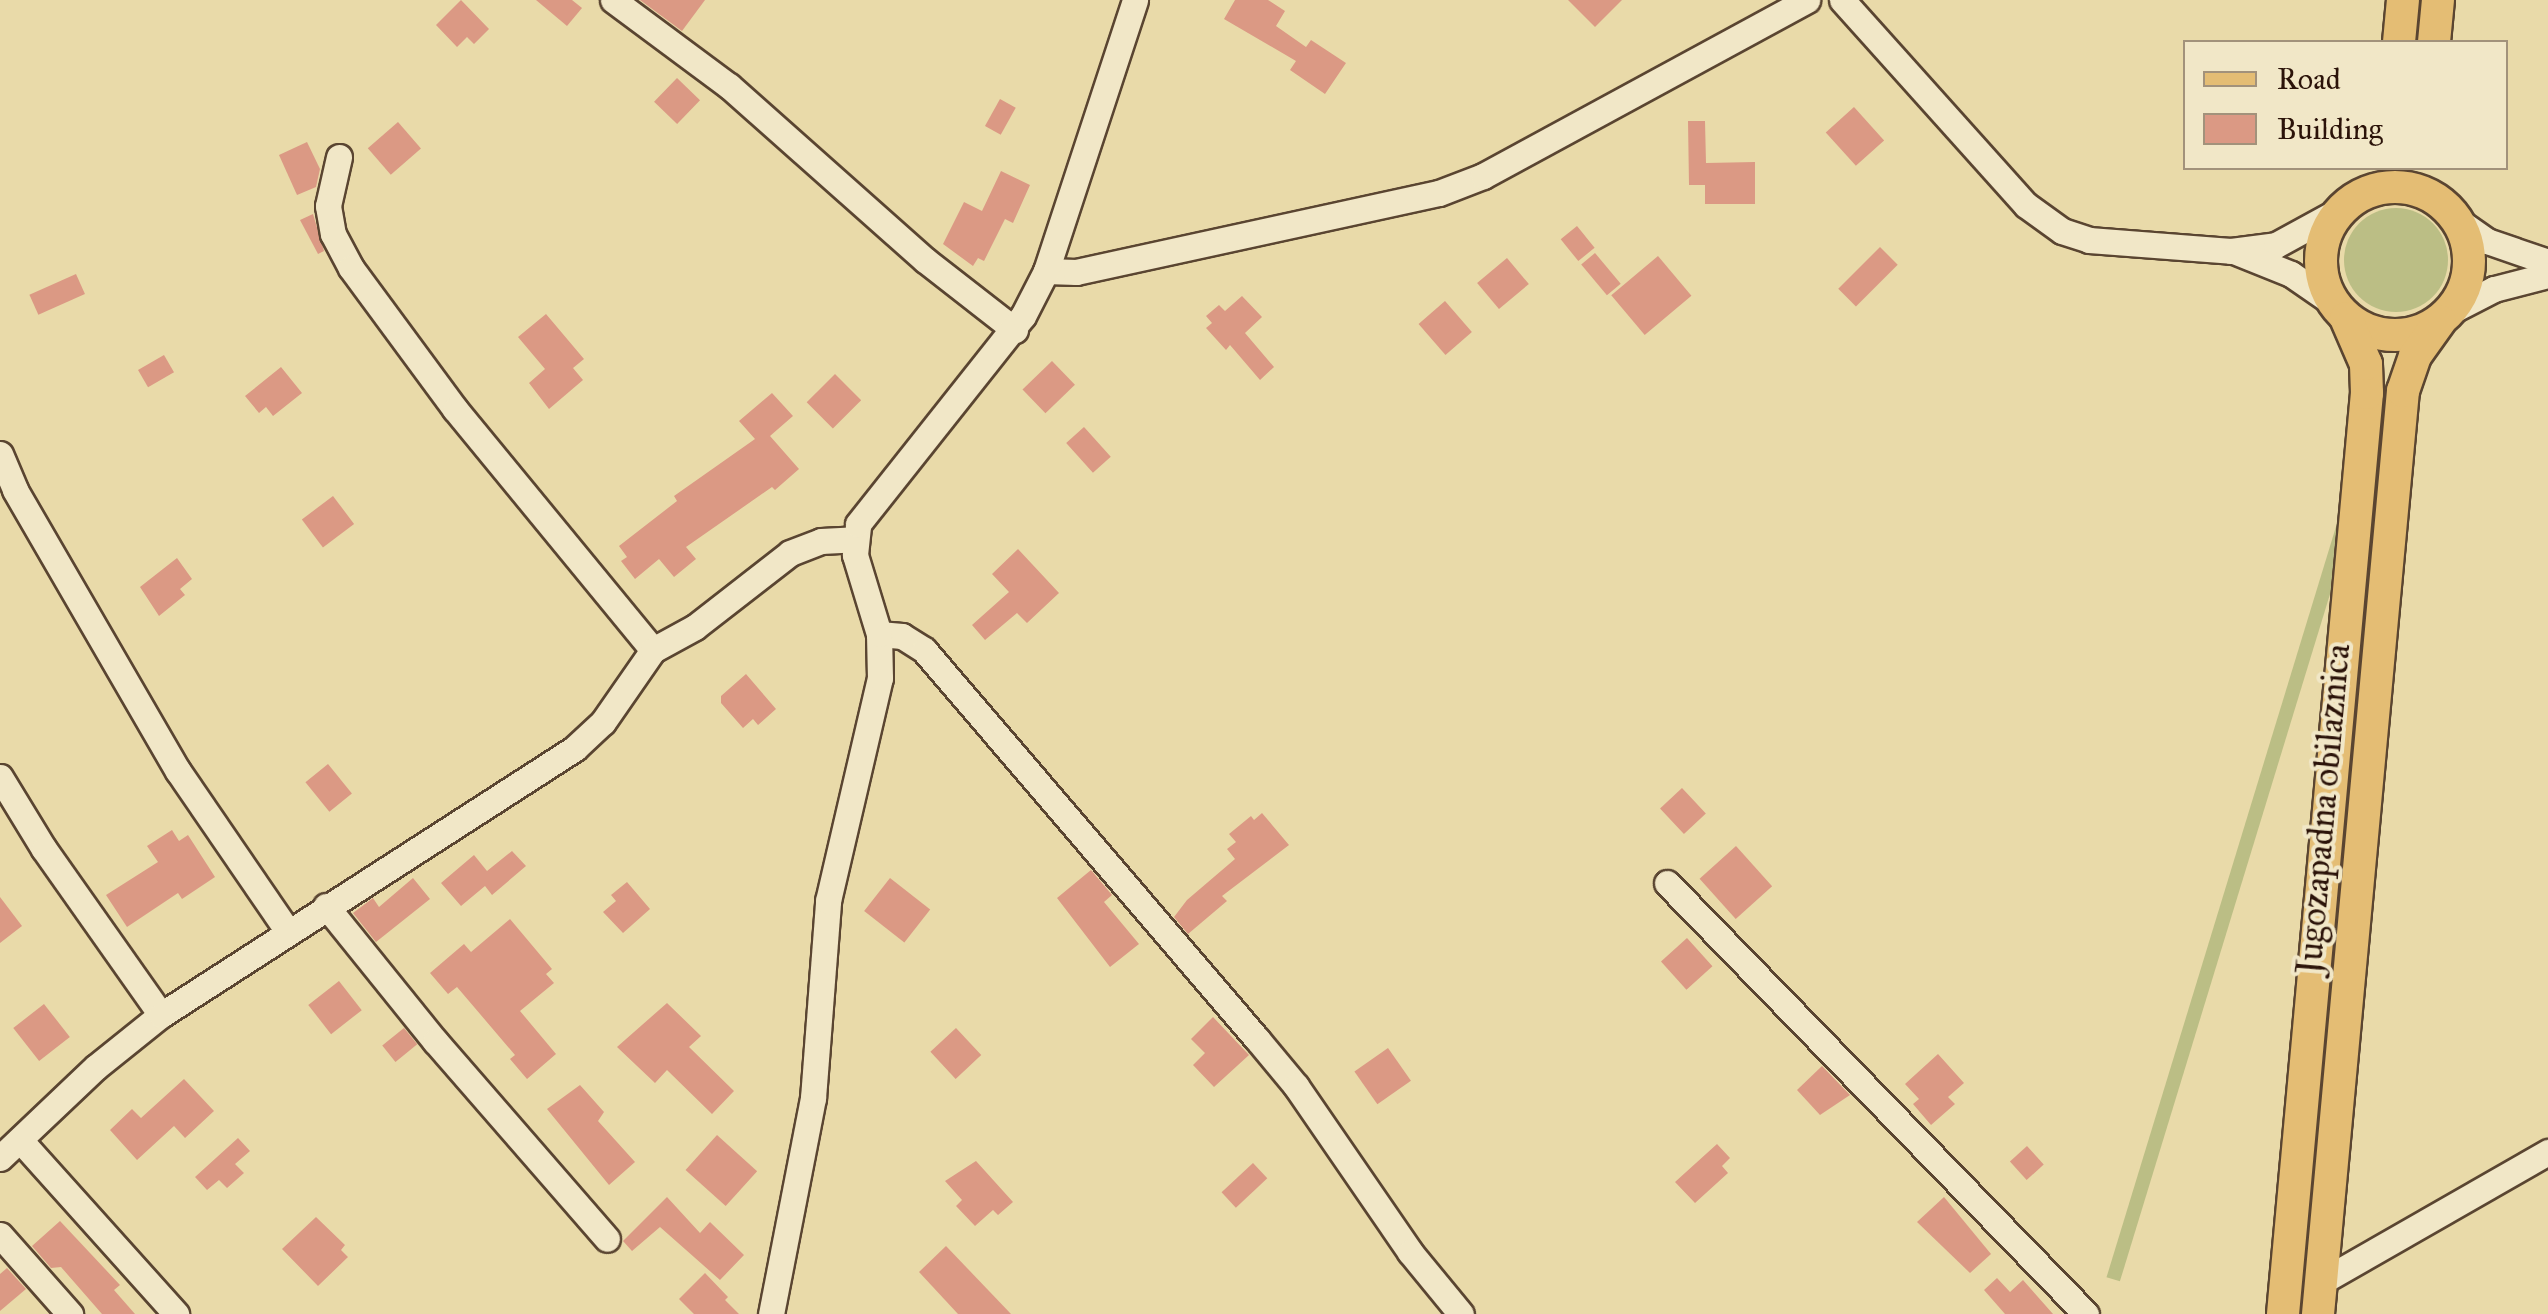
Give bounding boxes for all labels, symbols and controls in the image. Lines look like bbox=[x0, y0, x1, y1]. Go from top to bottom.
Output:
legend bbox=[2183, 40, 2508, 170]
text: Road bbox=[2277, 61, 2341, 97]
text: Building bbox=[2277, 111, 2383, 147]
street label: Jugozapadna obilaznica bbox=[2289, 642, 2359, 976]

